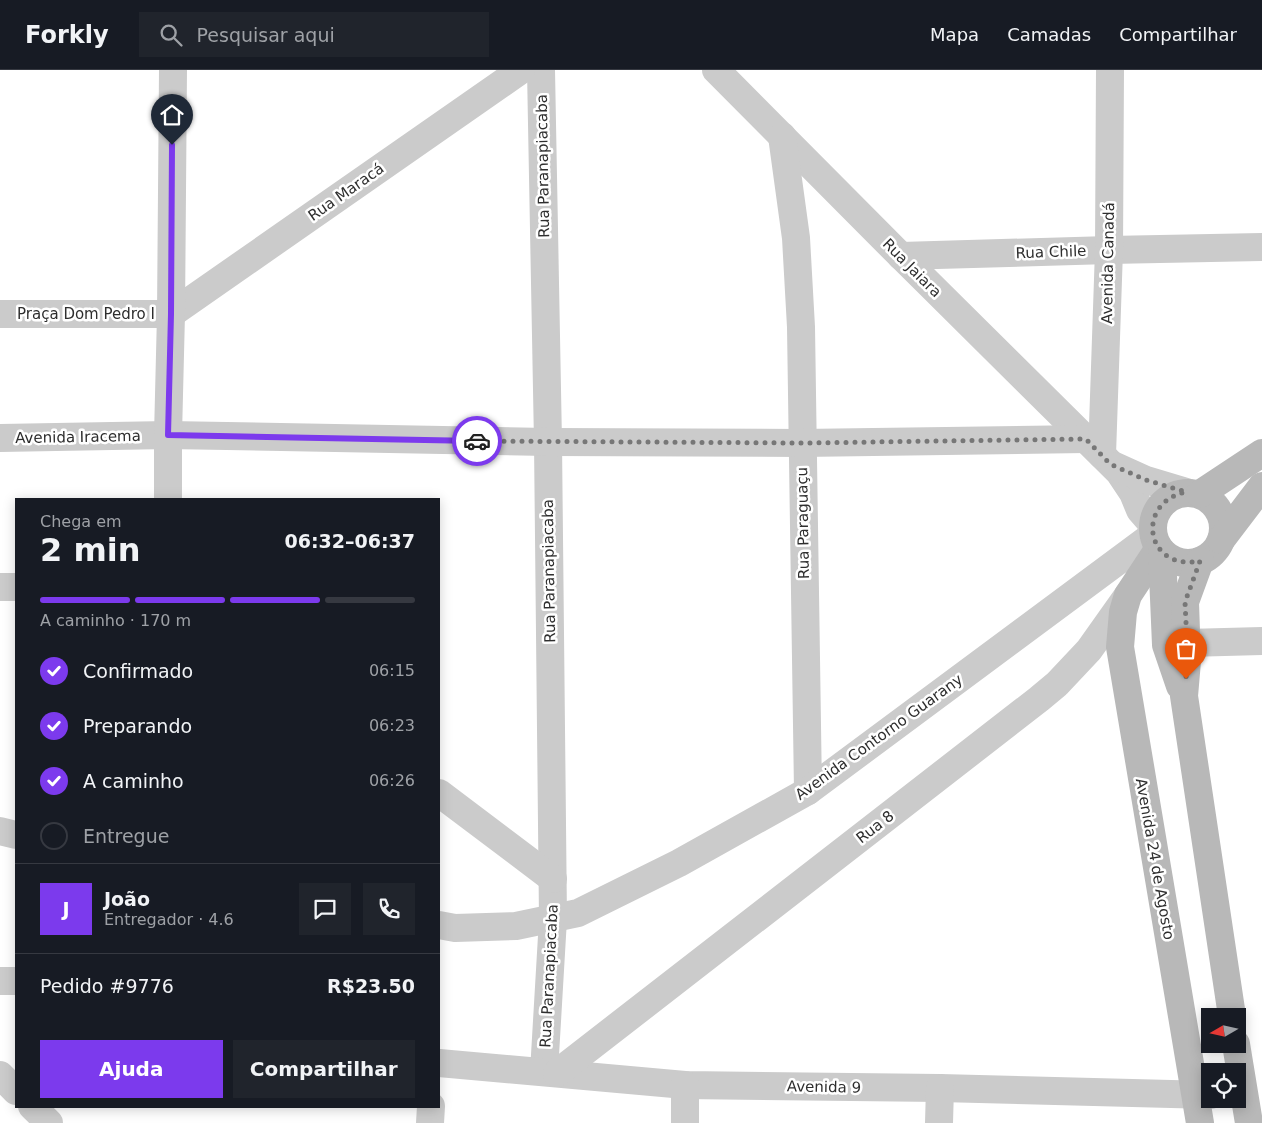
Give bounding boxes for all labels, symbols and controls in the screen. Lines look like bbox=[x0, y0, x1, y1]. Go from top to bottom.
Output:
search box bbox=[139, 12, 489, 57]
text: Forkly bbox=[25, 21, 109, 49]
icon: search bbox=[157, 21, 185, 49]
text: Pesquisar aqui bbox=[197, 24, 335, 46]
text: Mapa bbox=[930, 24, 979, 45]
text: Camadas bbox=[1007, 24, 1091, 45]
text: Compartilhar bbox=[1119, 24, 1237, 45]
pin bbox=[151, 94, 193, 145]
street label: Rua Paranapiacaba bbox=[533, 94, 553, 238]
icon: home bbox=[158, 101, 186, 129]
street label: Rua Maracá bbox=[305, 159, 387, 225]
street label: Avenida Canadá bbox=[1098, 202, 1118, 324]
street label: Rua Jaiara bbox=[879, 235, 945, 301]
street label: Rua Chile bbox=[1015, 242, 1087, 262]
street label: Praça Dom Pedro I bbox=[17, 305, 155, 323]
courier bbox=[452, 416, 502, 466]
street label: Avenida Iracema bbox=[15, 427, 141, 447]
icon: car bbox=[463, 427, 491, 455]
street label: Rua Paraguaçu bbox=[793, 467, 813, 579]
street label: Rua Paranapiacaba bbox=[539, 499, 559, 643]
text: Chega em bbox=[40, 512, 122, 531]
text: 06:32–06:37 bbox=[285, 530, 415, 552]
text: 2 min bbox=[40, 531, 141, 569]
text: A caminho · 170 m bbox=[40, 611, 191, 630]
pin bbox=[1165, 628, 1207, 679]
icon: bag bbox=[1172, 635, 1200, 663]
icon: check bbox=[40, 657, 68, 685]
text: Confirmado bbox=[83, 660, 193, 682]
text: 06:15 bbox=[369, 661, 415, 680]
street label: Avenida Contorno Guarany bbox=[792, 670, 966, 804]
icon: check bbox=[40, 712, 68, 740]
text: Preparando bbox=[83, 715, 192, 737]
text: 06:23 bbox=[369, 716, 415, 735]
icon: check bbox=[40, 767, 68, 795]
text: A caminho bbox=[83, 770, 184, 792]
text: 06:26 bbox=[369, 771, 415, 790]
street label: Avenida 24 de Agosto bbox=[1132, 777, 1178, 941]
street label: Rua 8 bbox=[853, 807, 897, 847]
text: Entregue bbox=[83, 825, 169, 847]
button: chat bbox=[299, 883, 351, 935]
button: phone bbox=[363, 883, 415, 935]
text: João bbox=[104, 888, 150, 910]
text: J bbox=[62, 898, 70, 920]
street label: Rua Paranapiacaba bbox=[536, 904, 562, 1048]
text: Entregador · 4.6 bbox=[104, 910, 234, 929]
text: Pedido #9776 bbox=[40, 975, 174, 997]
text: R$23.50 bbox=[327, 975, 415, 997]
north arrow bbox=[1201, 1008, 1246, 1052]
map controls bbox=[1201, 1008, 1246, 1108]
button: Ajuda bbox=[40, 1040, 223, 1098]
button: Compartilhar bbox=[233, 1040, 415, 1098]
button: locate bbox=[1201, 1063, 1246, 1108]
street label: Avenida 9 bbox=[787, 1077, 861, 1097]

